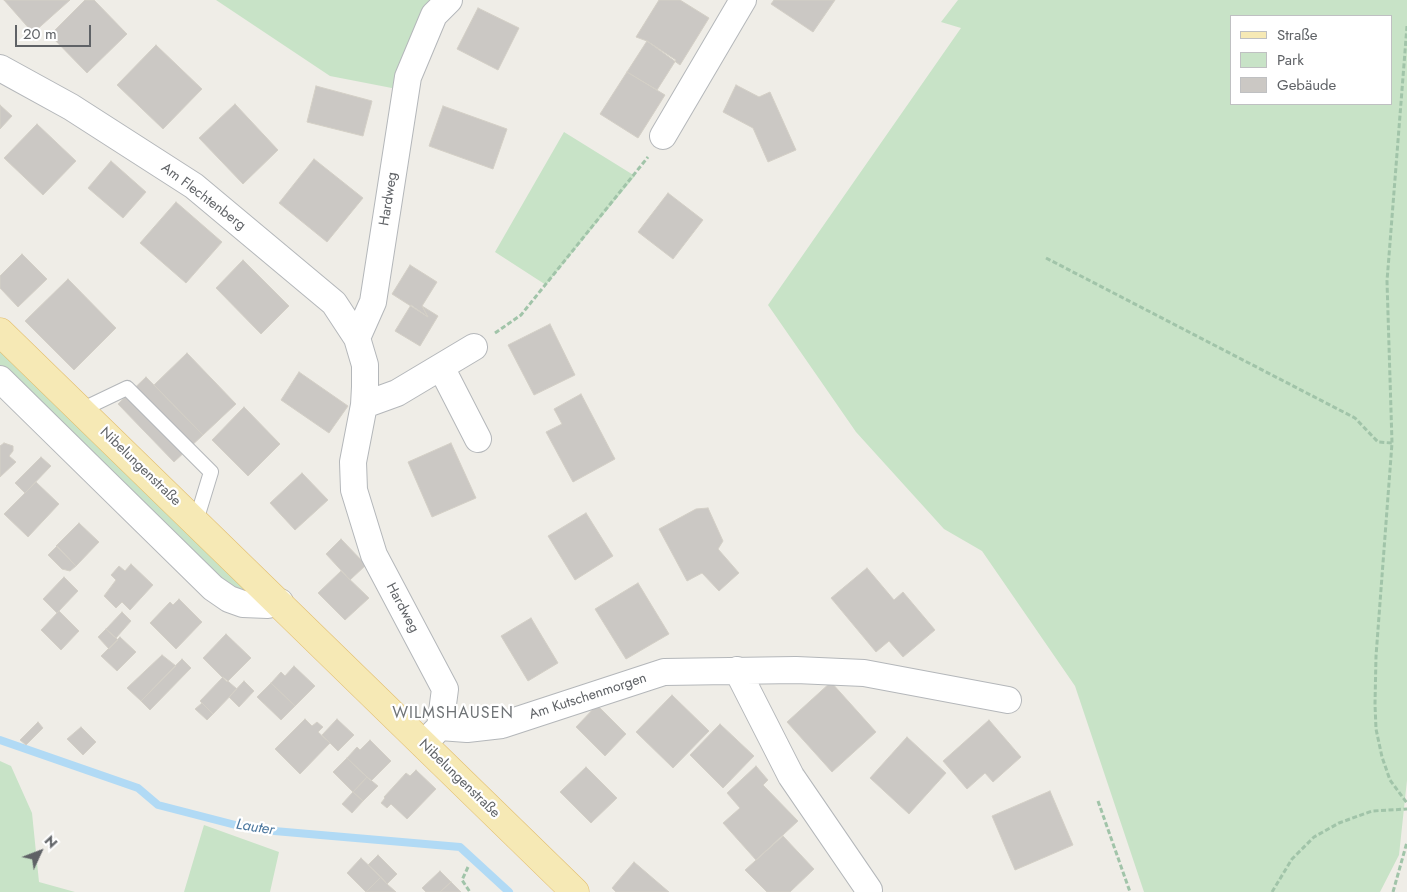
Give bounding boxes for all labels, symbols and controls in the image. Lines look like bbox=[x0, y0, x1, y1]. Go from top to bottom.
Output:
scale bar bbox=[18, 15, 94, 47]
legend bbox=[1230, 15, 1392, 105]
text: 20 m bbox=[23, 23, 57, 45]
text: Straße bbox=[1277, 24, 1317, 46]
text: Park bbox=[1277, 49, 1304, 71]
text: Gebäude bbox=[1277, 74, 1336, 96]
street label: Am Flechtenberg bbox=[157, 160, 249, 234]
street label: Hardweg bbox=[376, 171, 402, 227]
street label: Nibelungenstraße bbox=[96, 424, 184, 510]
street label: Hardweg bbox=[382, 580, 422, 636]
street label: Am Kutschenmorgen bbox=[527, 670, 649, 724]
district label: WILMSHAUSEN bbox=[391, 704, 515, 724]
street label: Nibelungenstraße bbox=[415, 736, 503, 822]
water label: Lauter bbox=[235, 816, 275, 840]
north arrow bbox=[15, 827, 65, 877]
text: N bbox=[40, 831, 62, 853]

